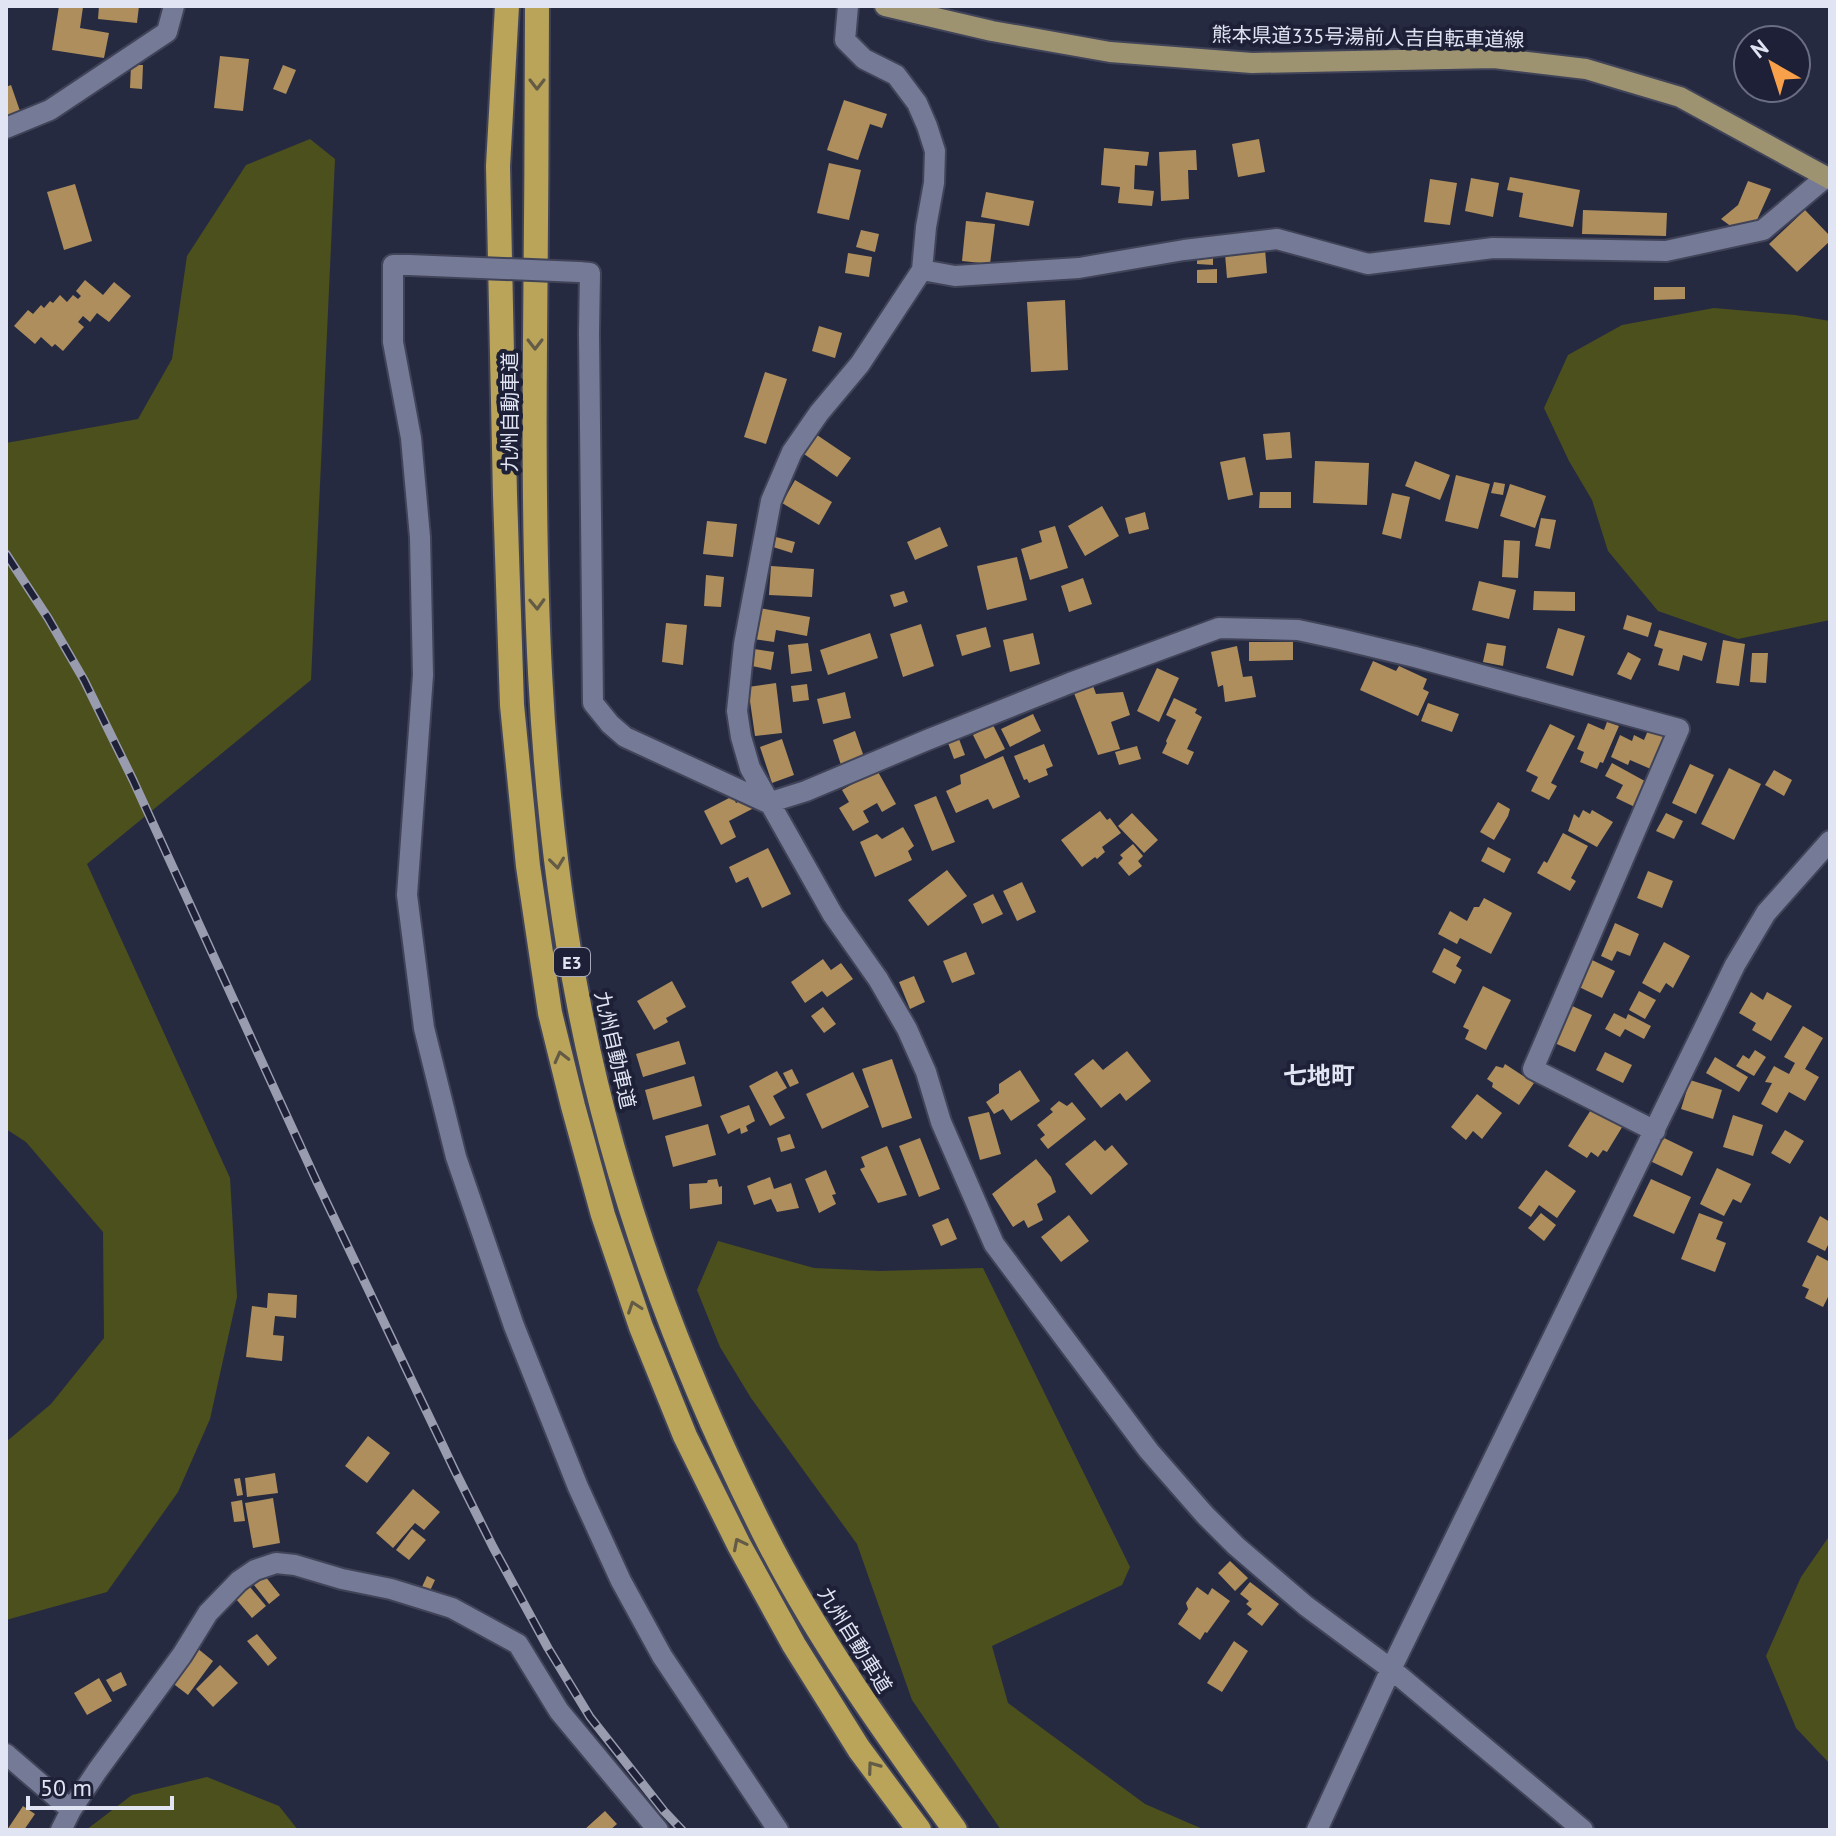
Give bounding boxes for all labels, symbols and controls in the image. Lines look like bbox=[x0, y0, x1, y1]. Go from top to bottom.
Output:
street label: 熊本県道335号湯前人吉自転車道線 bbox=[1211, 21, 1525, 53]
north arrow bbox=[1732, 24, 1812, 104]
text: N bbox=[1745, 33, 1774, 64]
one-way arrow bbox=[528, 78, 546, 91]
one-way arrow bbox=[526, 338, 544, 351]
street label: 九州自動車道 bbox=[497, 352, 523, 472]
one-way arrow bbox=[529, 598, 546, 611]
one-way arrow bbox=[548, 857, 565, 870]
road number: E3 bbox=[554, 948, 590, 976]
street label: 九州自動車道 bbox=[589, 989, 641, 1111]
one-way arrow bbox=[553, 1051, 570, 1065]
district label: 七地町 bbox=[1283, 1060, 1355, 1091]
one-way arrow bbox=[628, 1301, 644, 1315]
one-way arrow bbox=[734, 1538, 749, 1553]
street label: 九州自動車道 bbox=[812, 1582, 898, 1698]
scale bar bbox=[28, 1760, 172, 1810]
one-way arrow bbox=[868, 1761, 882, 1776]
text: 50 m bbox=[40, 1772, 92, 1803]

